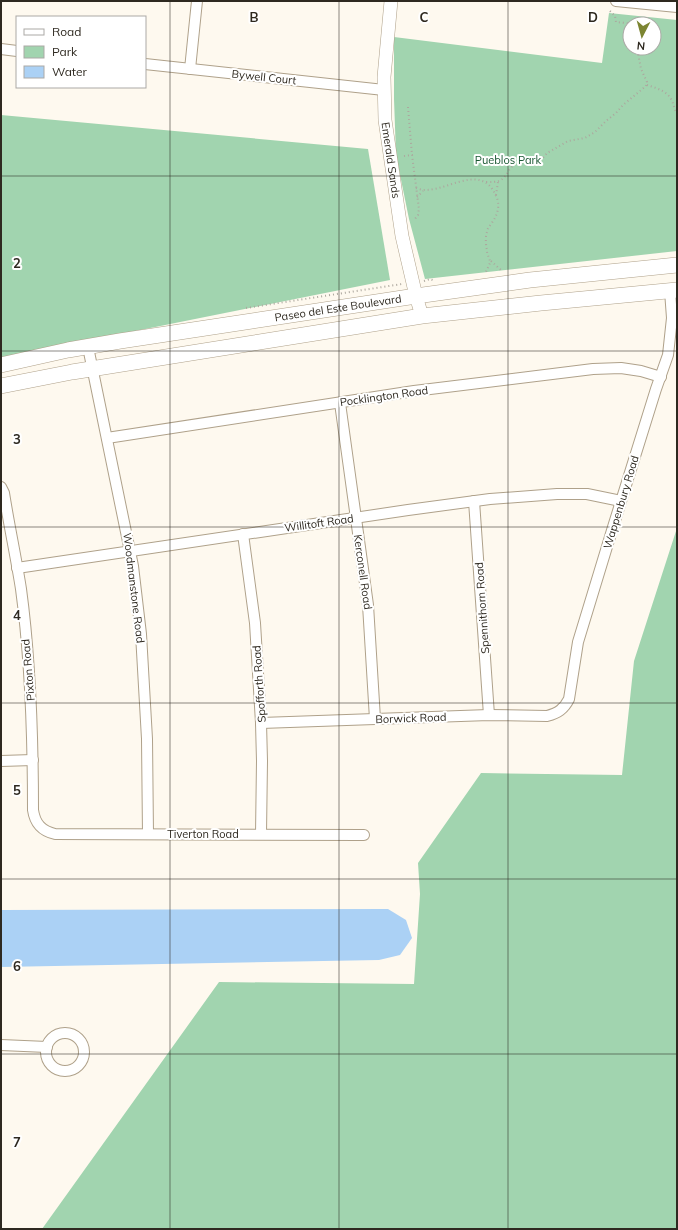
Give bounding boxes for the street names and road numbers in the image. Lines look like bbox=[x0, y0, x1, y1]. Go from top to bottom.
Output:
street label: Bywell Court bbox=[231, 67, 297, 87]
street label: Emerald Sands bbox=[378, 121, 403, 199]
street label: Paseo del Este Boulevard bbox=[274, 291, 403, 324]
street label: Pocklington Road bbox=[339, 383, 429, 409]
street label: Wappenbury Road bbox=[600, 454, 642, 550]
street label: Willitoft Road bbox=[283, 511, 355, 535]
street label: Woodmanstone Road bbox=[120, 532, 148, 644]
street label: Kerconell Road bbox=[351, 533, 375, 611]
street label: Spennithorn Road bbox=[472, 562, 492, 654]
street label: Pixton Road bbox=[18, 638, 38, 702]
street label: Spofforth Road bbox=[249, 645, 269, 723]
street label: Borwick Road bbox=[375, 710, 447, 726]
street label: Tiverton Road bbox=[167, 827, 239, 841]

